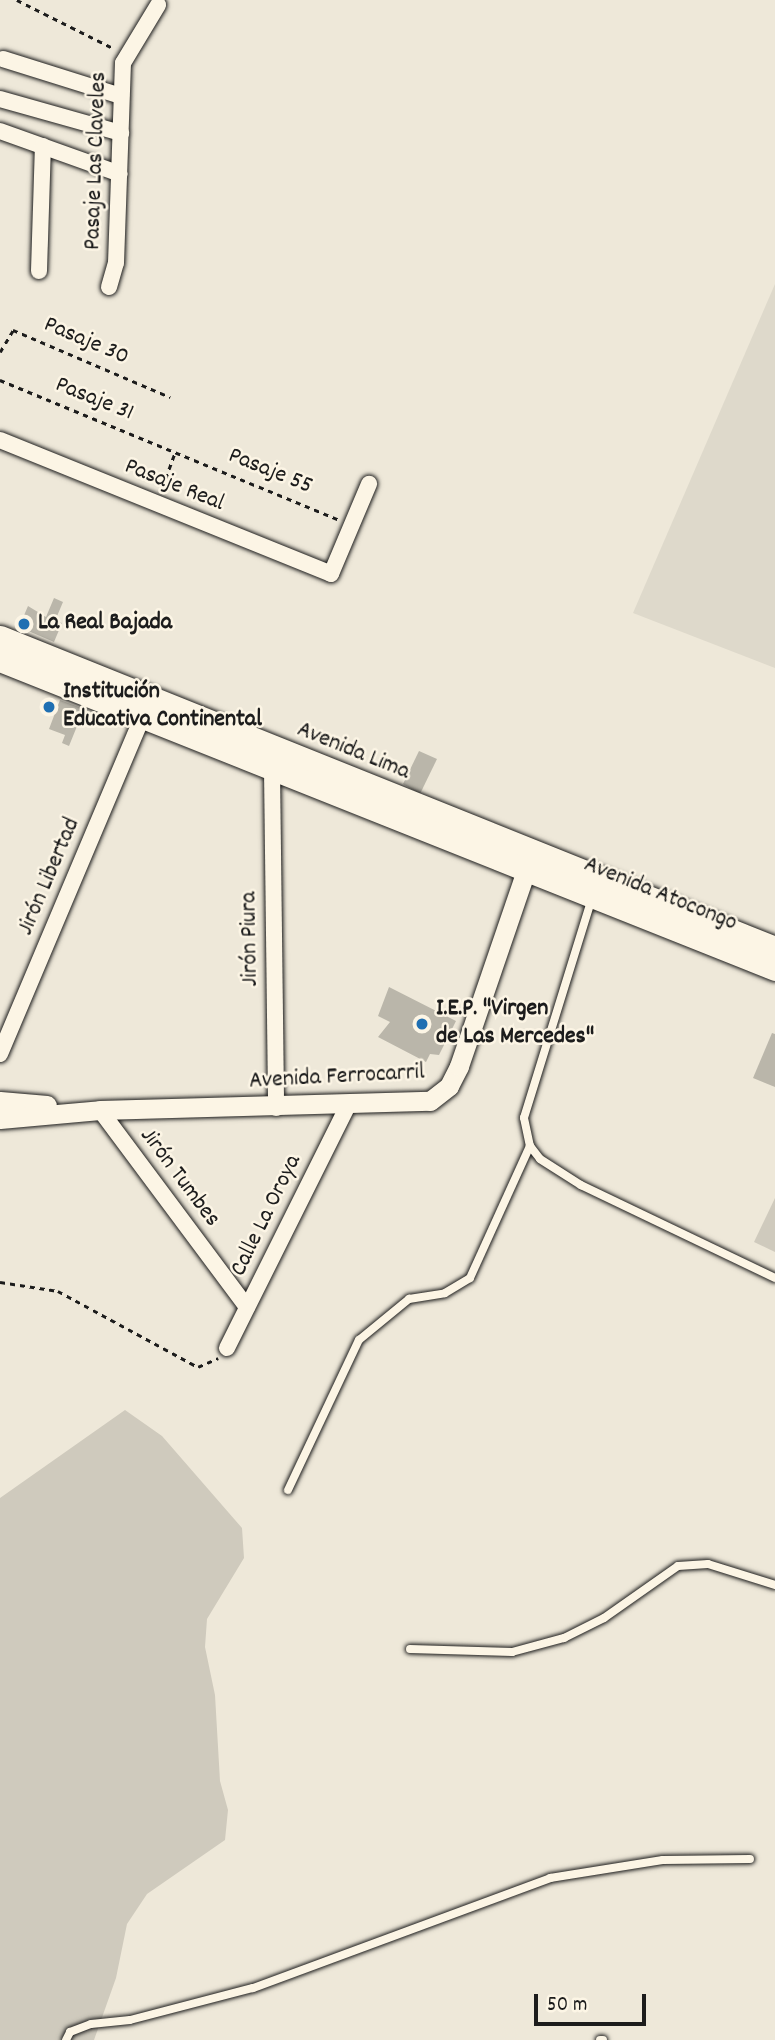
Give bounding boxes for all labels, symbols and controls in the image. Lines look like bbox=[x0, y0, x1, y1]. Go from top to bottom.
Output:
street label: Pasaje Las Claveles bbox=[79, 71, 115, 251]
street label: Pasaje 30 bbox=[39, 311, 133, 373]
street label: Pasaje 31 bbox=[51, 371, 137, 429]
street label: Pasaje 55 bbox=[224, 442, 316, 502]
street label: Pasaje Real bbox=[120, 453, 228, 519]
place label: La Real Bajada bbox=[38, 610, 172, 638]
marker: La Real Bajada bbox=[16, 616, 32, 632]
place label: Institución Educativa Continental bbox=[63, 679, 262, 735]
marker: Institución Educativa Continental bbox=[41, 699, 57, 715]
street label: Avenida Lima bbox=[292, 716, 414, 788]
street label: Jirón Libertad bbox=[12, 814, 88, 940]
street label: Avenida Atocongo bbox=[579, 851, 741, 939]
street label: Jirón Piura bbox=[236, 891, 266, 987]
place label: I.E.P. "Virgen de Las Mercedes" bbox=[436, 996, 594, 1052]
marker: I.E.P. "Virgen de Las Mercedes" bbox=[414, 1016, 430, 1032]
street label: Avenida Ferrocarril bbox=[249, 1059, 425, 1097]
street label: Jirón Tumbes bbox=[132, 1123, 226, 1233]
street label: Calle La Oroya bbox=[225, 1151, 309, 1281]
scale bar bbox=[537, 1980, 649, 2024]
text: 50 m bbox=[547, 1991, 587, 2021]

